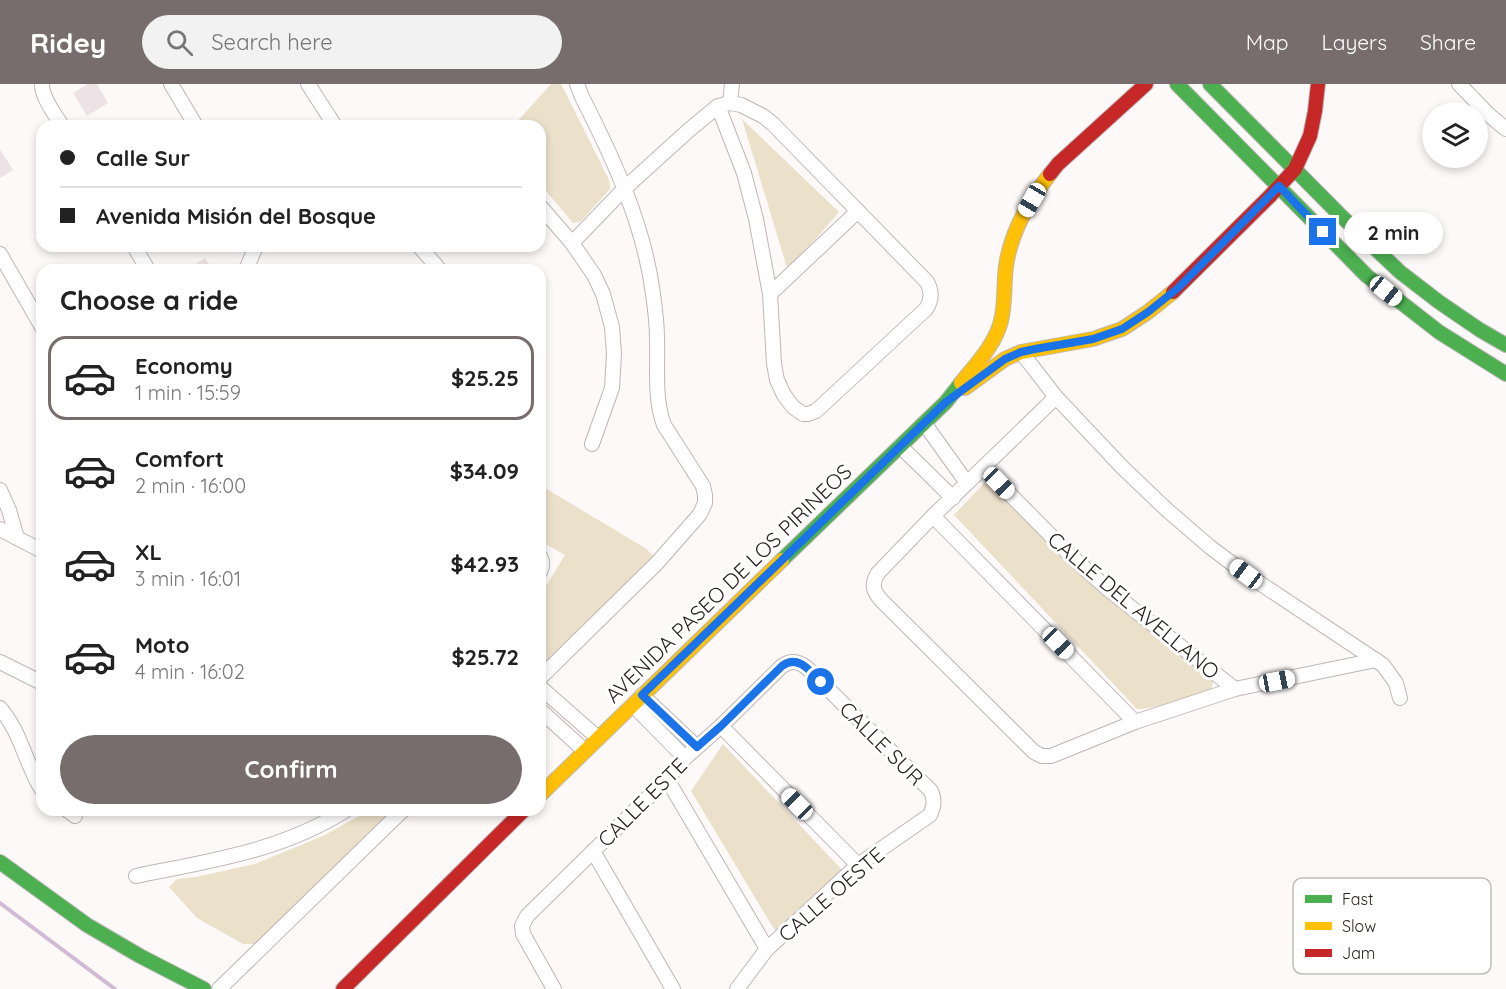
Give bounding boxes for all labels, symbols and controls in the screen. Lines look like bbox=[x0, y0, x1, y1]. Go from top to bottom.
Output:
search box bbox=[142, 15, 562, 69]
text: Ridey bbox=[30, 25, 106, 60]
icon: search bbox=[163, 26, 196, 59]
text: Search here bbox=[211, 28, 333, 56]
text: Map bbox=[1246, 29, 1289, 55]
text: Layers bbox=[1322, 29, 1387, 55]
text: Share bbox=[1420, 29, 1476, 55]
map controls bbox=[1422, 102, 1488, 168]
button: layers bbox=[1422, 102, 1488, 168]
text: Calle Sur bbox=[96, 144, 190, 172]
car bbox=[1015, 180, 1049, 220]
text: Avenida Misión del Bosque bbox=[96, 202, 376, 230]
callout: 2 min bbox=[1344, 211, 1443, 253]
route end bbox=[1309, 218, 1336, 245]
text: 2 min bbox=[1367, 220, 1420, 245]
car bbox=[1366, 273, 1406, 309]
text: Choose a ride bbox=[60, 283, 238, 317]
icon: car bbox=[63, 351, 117, 405]
text: Economy bbox=[135, 352, 233, 380]
text: $25.25 bbox=[451, 364, 519, 392]
text: 1 min · 15:59 bbox=[135, 380, 241, 405]
icon: car bbox=[63, 444, 117, 498]
text: Comfort bbox=[135, 445, 224, 473]
text: $34.09 bbox=[450, 457, 519, 485]
street label: AVENIDA PASEO DE LOS PIRINEOS bbox=[599, 458, 857, 708]
car bbox=[980, 464, 1018, 502]
text: 2 min · 16:00 bbox=[135, 473, 246, 498]
street label: CALLE DEL AVELLANO bbox=[1043, 526, 1225, 684]
icon: car bbox=[63, 537, 117, 591]
text: XL bbox=[135, 538, 162, 566]
text: $42.93 bbox=[451, 550, 519, 578]
car bbox=[1226, 556, 1266, 592]
text: 3 min · 16:01 bbox=[135, 566, 241, 591]
car bbox=[1039, 624, 1077, 662]
icon: car bbox=[63, 630, 117, 684]
text: Moto bbox=[135, 631, 189, 659]
text: $25.72 bbox=[451, 643, 519, 671]
text: 4 min · 16:02 bbox=[135, 659, 245, 684]
route start bbox=[807, 668, 834, 695]
car bbox=[1258, 669, 1296, 693]
street label: CALLE SUR bbox=[835, 696, 929, 790]
button: Confirm bbox=[60, 735, 522, 804]
street label: CALLE ESTE bbox=[592, 752, 692, 852]
car bbox=[778, 785, 816, 823]
street label: CALLE OESTE bbox=[773, 841, 889, 947]
legend bbox=[1293, 878, 1491, 974]
text: Fast bbox=[1342, 889, 1373, 909]
text: Slow bbox=[1342, 916, 1376, 936]
text: Jam bbox=[1342, 943, 1375, 963]

